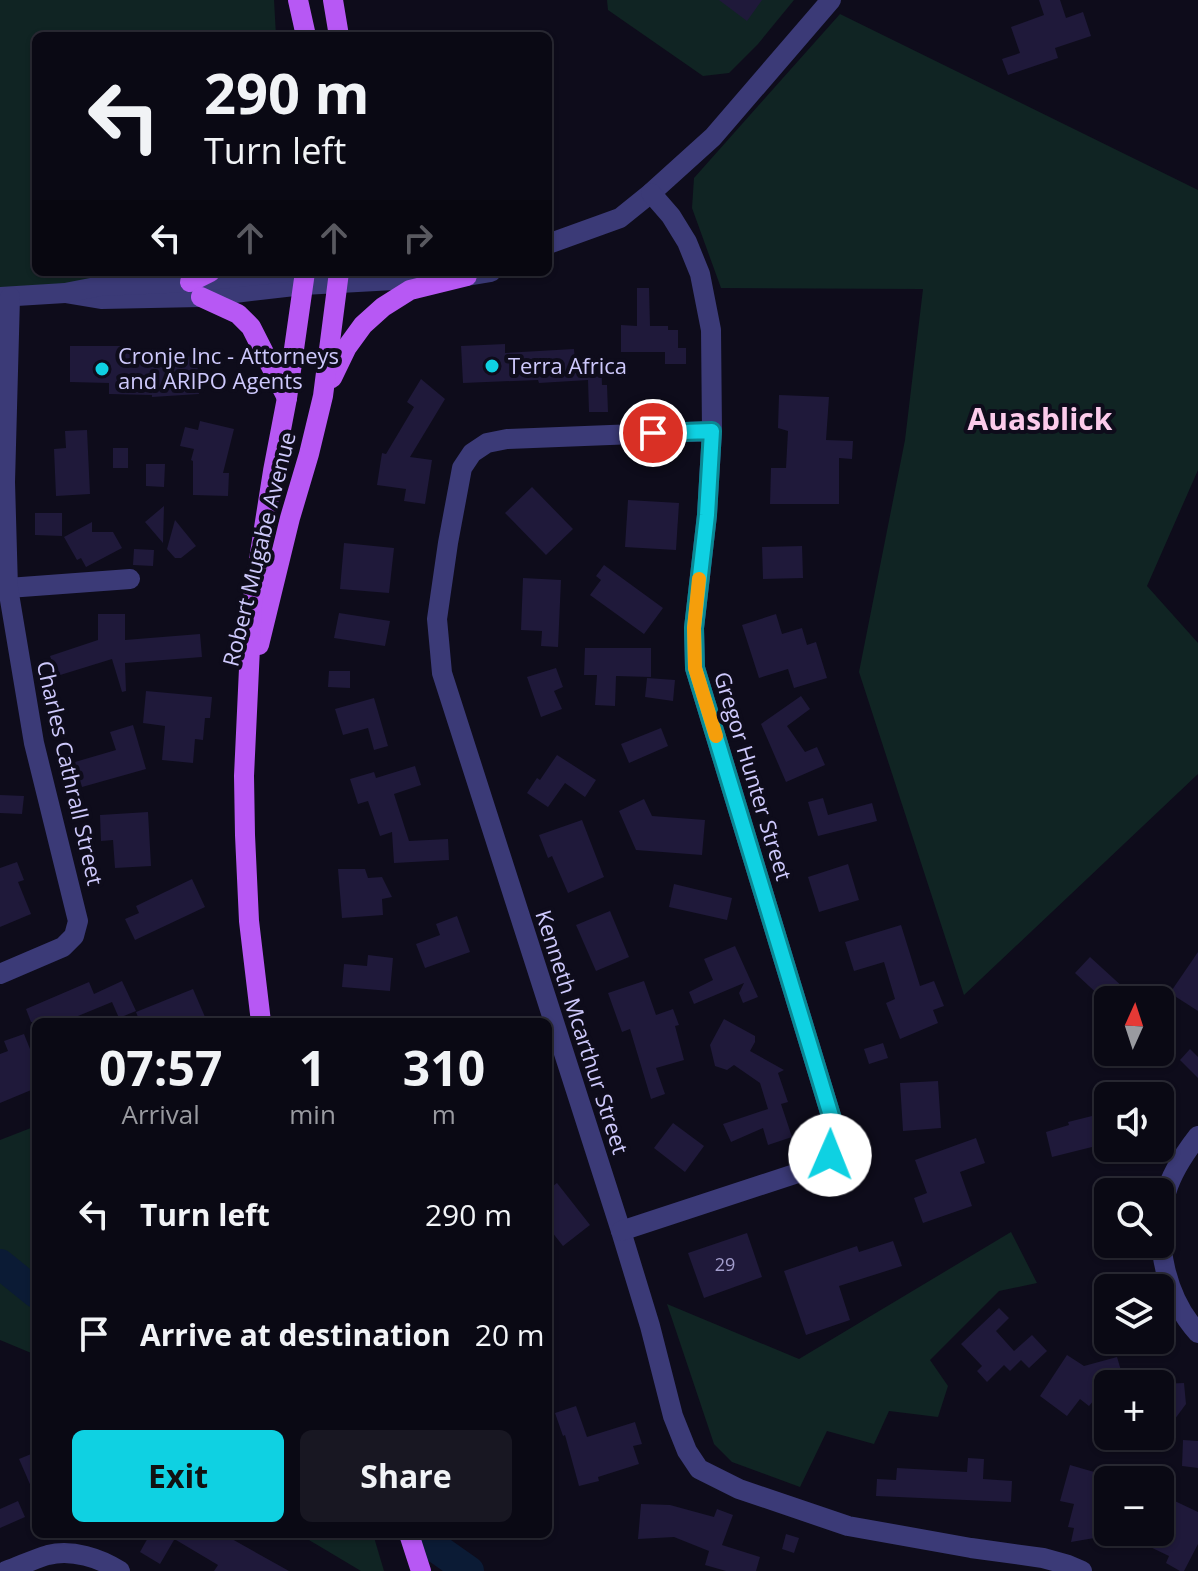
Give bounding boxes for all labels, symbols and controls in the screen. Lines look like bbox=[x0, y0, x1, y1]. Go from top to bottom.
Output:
text: 290 m bbox=[204, 54, 370, 130]
icon: left bbox=[72, 64, 176, 168]
text: Turn left bbox=[204, 126, 346, 175]
icon: left bbox=[144, 216, 188, 260]
icon: ahead bbox=[228, 216, 272, 260]
icon: ahead bbox=[312, 216, 356, 260]
icon: right bbox=[396, 216, 440, 260]
place label: Cronje Inc - Attorneys and ARIPO Agents bbox=[118, 340, 339, 395]
place label: Terra Africa bbox=[508, 350, 627, 380]
marker: Terra Africa bbox=[483, 357, 501, 375]
marker: Cronje Inc - Attorneys and ARIPO Agents bbox=[93, 360, 111, 378]
district label: Auasblick bbox=[968, 398, 1113, 439]
pin bbox=[619, 399, 687, 467]
icon: arrive bbox=[631, 411, 675, 455]
street label: Robert Mugabe Avenue bbox=[214, 428, 302, 669]
street label: Charles Cathrall Street bbox=[31, 658, 111, 888]
street label: Gregor Hunter Street bbox=[708, 668, 800, 884]
street label: Kenneth Mcarthur Street bbox=[529, 906, 637, 1158]
north arrow bbox=[1094, 986, 1174, 1066]
map controls bbox=[1094, 986, 1174, 1546]
text: 07:57 bbox=[99, 1035, 222, 1100]
text: 1 bbox=[299, 1035, 326, 1100]
text: 310 bbox=[403, 1035, 485, 1100]
button: sound bbox=[1094, 1082, 1174, 1162]
text: Arrival bbox=[121, 1096, 200, 1132]
text: min bbox=[289, 1096, 336, 1132]
text: m bbox=[432, 1096, 456, 1132]
position arrow bbox=[788, 1113, 872, 1197]
button: search bbox=[1094, 1178, 1174, 1258]
icon: left bbox=[72, 1192, 116, 1236]
text: Turn left bbox=[140, 1194, 270, 1235]
text: 290 m bbox=[425, 1194, 512, 1235]
house number: 29 bbox=[715, 1252, 735, 1276]
button: layers bbox=[1094, 1274, 1174, 1354]
icon: arrive bbox=[72, 1312, 116, 1356]
text: Arrive at destination bbox=[140, 1314, 451, 1355]
text: 20 m bbox=[475, 1314, 545, 1355]
button: + bbox=[1094, 1370, 1174, 1450]
button: Exit bbox=[72, 1430, 284, 1522]
button: Share bbox=[300, 1430, 512, 1522]
button: − bbox=[1094, 1466, 1174, 1546]

